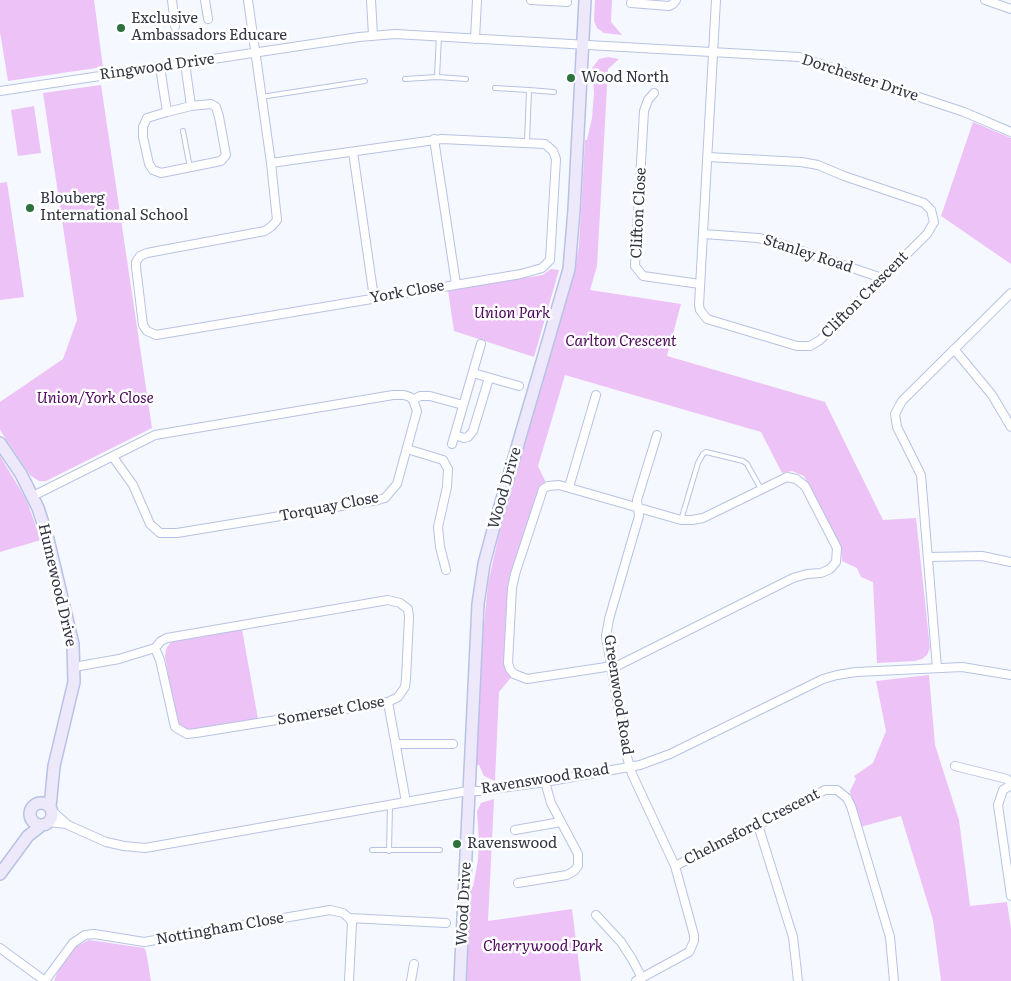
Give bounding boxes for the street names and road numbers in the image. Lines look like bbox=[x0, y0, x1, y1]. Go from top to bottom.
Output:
street label: Ringwood Drive bbox=[98, 50, 216, 84]
street label: Dorchester Drive bbox=[799, 51, 921, 105]
street label: Clifton Close bbox=[628, 167, 650, 259]
street label: Stanley Road bbox=[761, 231, 855, 277]
street label: Clifton Crescent bbox=[818, 248, 912, 342]
street label: York Close bbox=[368, 277, 446, 307]
street label: Wood Drive bbox=[485, 445, 525, 531]
street label: Torquay Close bbox=[278, 489, 380, 525]
street label: Humewood Drive bbox=[34, 522, 80, 648]
street label: Greenwood Road bbox=[600, 633, 636, 757]
street label: Somerset Close bbox=[276, 693, 386, 729]
street label: Ravenswood Road bbox=[480, 760, 610, 798]
street label: Chelmsford Crescent bbox=[681, 785, 823, 869]
street label: Wood Drive bbox=[453, 861, 475, 947]
street label: Nottingham Close bbox=[155, 909, 285, 949]

